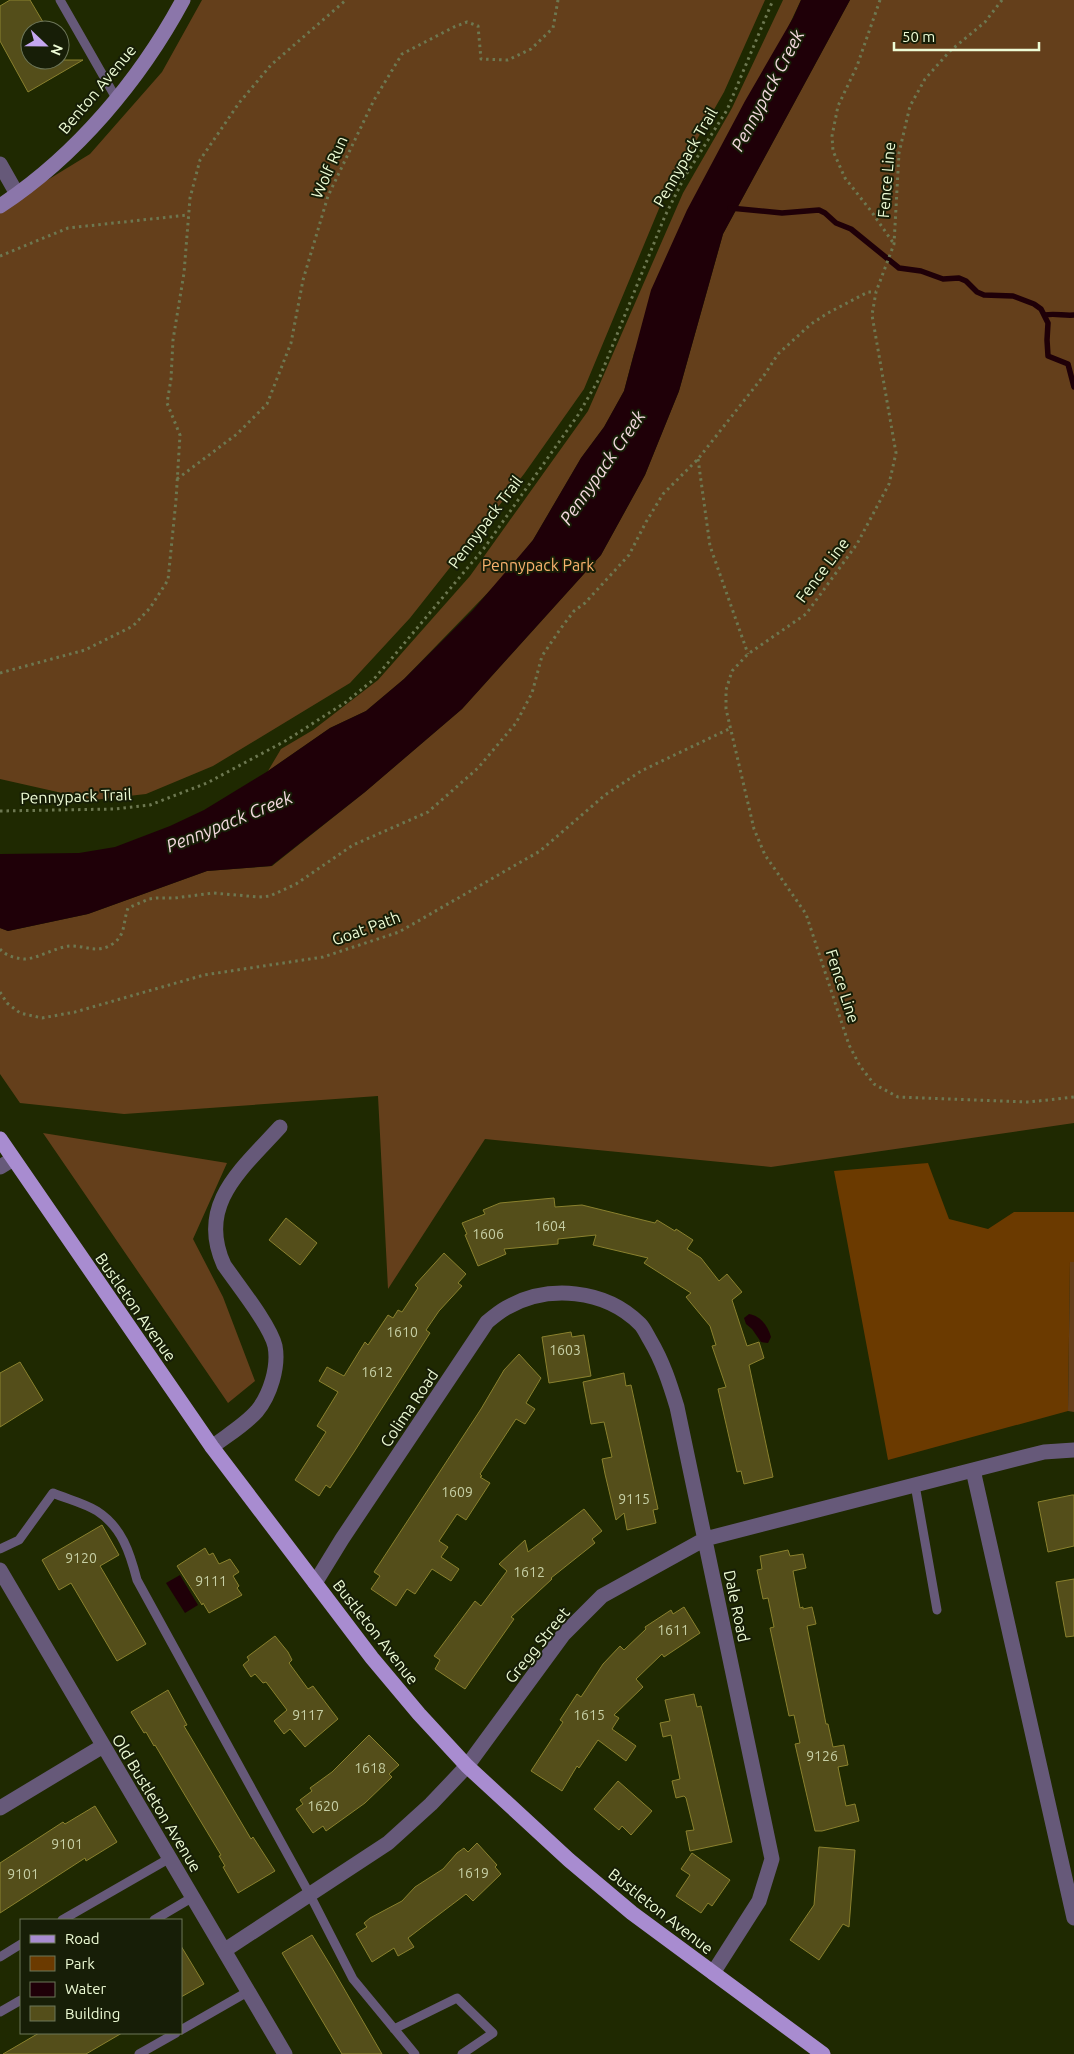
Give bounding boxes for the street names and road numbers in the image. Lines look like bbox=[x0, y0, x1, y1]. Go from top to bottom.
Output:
street label: Benton Avenue bbox=[55, 41, 139, 137]
street label: Pennypack Trail bbox=[649, 104, 721, 210]
street label: Wolf Run bbox=[307, 133, 351, 201]
street label: Fence Line bbox=[874, 141, 898, 219]
street label: Pennypack Trail bbox=[444, 472, 526, 572]
street label: Fence Line bbox=[792, 534, 852, 606]
street label: Pennypack Trail bbox=[20, 785, 132, 807]
street label: Goat Path bbox=[329, 907, 403, 949]
street label: Fence Line bbox=[823, 947, 863, 1025]
street label: Bustleton Avenue bbox=[92, 1249, 180, 1365]
street label: Colima Road bbox=[376, 1366, 442, 1450]
street label: Dale Road bbox=[721, 1568, 753, 1644]
street label: Bustleton Avenue bbox=[330, 1576, 422, 1688]
street label: Gregg Street bbox=[501, 1603, 573, 1687]
street label: Old Bustleton Avenue bbox=[109, 1731, 205, 1875]
street label: Bustleton Avenue bbox=[605, 1865, 717, 1957]

